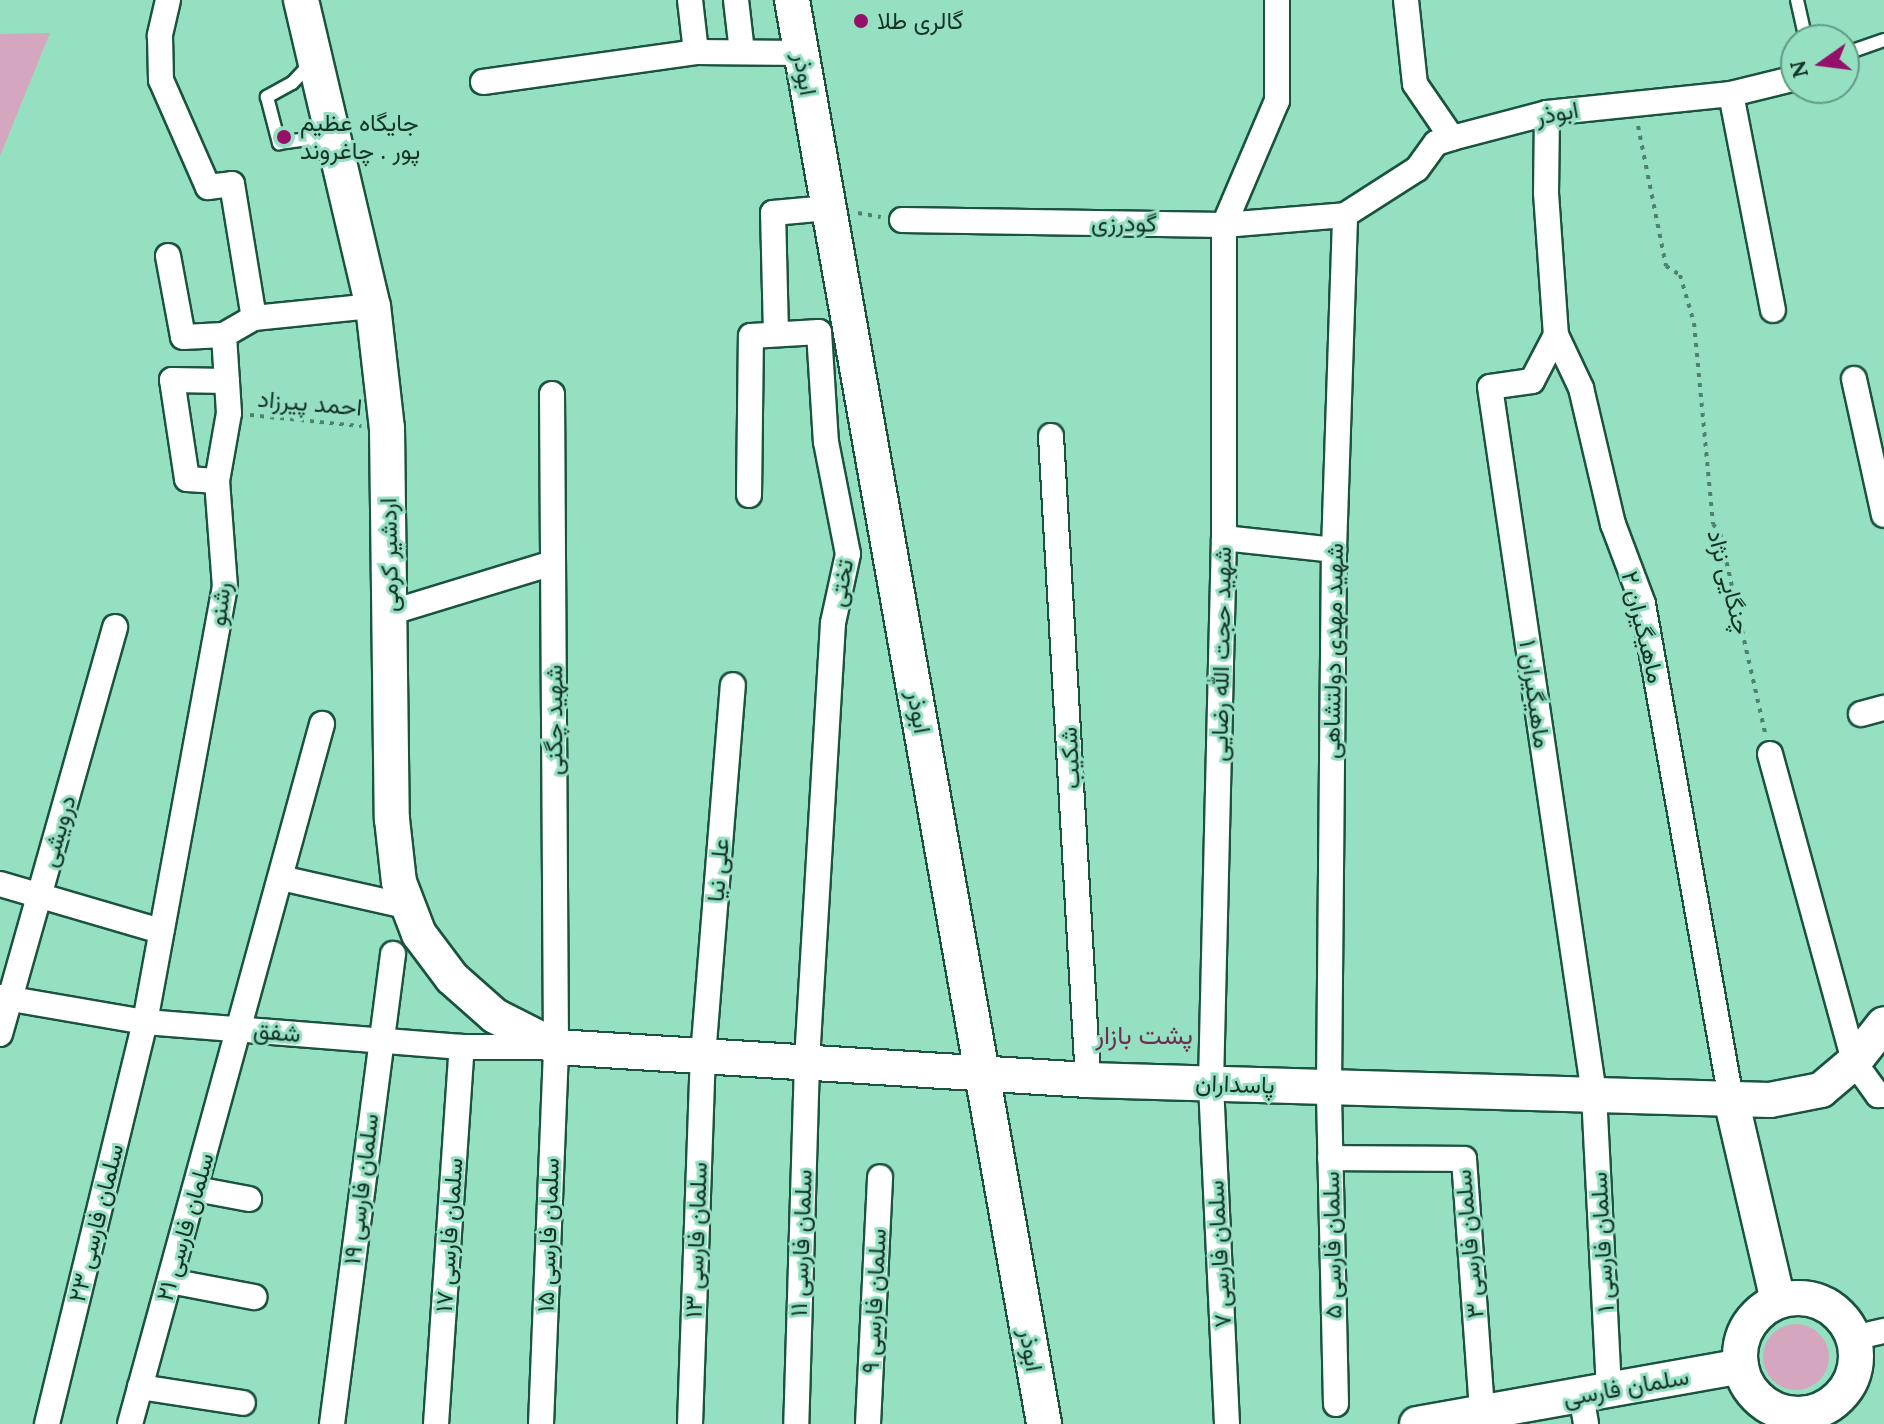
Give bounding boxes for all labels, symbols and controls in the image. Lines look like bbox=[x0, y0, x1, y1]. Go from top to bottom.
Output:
place label: گالری طلا bbox=[877, 7, 963, 35]
marker: گالری طلا bbox=[852, 12, 870, 30]
north arrow bbox=[1780, 24, 1860, 104]
street label: ابوذر bbox=[787, 50, 823, 98]
text: N bbox=[1783, 58, 1814, 81]
street label: ابوذر bbox=[1533, 95, 1581, 131]
place label: جایگاه عظیم پور . چاغروند bbox=[300, 109, 420, 165]
marker: جایگاه عظیم پور . چاغروند bbox=[275, 128, 293, 146]
street label: گودرزی bbox=[1091, 208, 1157, 238]
street label: احمد پیرزاد bbox=[257, 384, 363, 422]
street label: اردشیر کرمی bbox=[374, 498, 404, 612]
street label: چنگایی نژاد bbox=[1701, 526, 1757, 638]
street label: شهید مهدی دولتشاهی bbox=[1317, 543, 1349, 759]
street label: شهید حجت الله رضایی bbox=[1205, 546, 1237, 762]
street label: تختی bbox=[823, 557, 859, 609]
street label: ماهیگیران ۲ bbox=[1615, 568, 1671, 686]
street label: رشنو bbox=[203, 580, 237, 628]
street label: ماهیگیران ۱ bbox=[1513, 638, 1557, 750]
street label: شهید چگنی bbox=[540, 665, 568, 775]
street label: ابوذر bbox=[901, 688, 937, 736]
street label: شکیب bbox=[1054, 726, 1086, 790]
street label: درویشی bbox=[34, 792, 82, 870]
street label: علی نیا bbox=[701, 837, 735, 903]
street label: شفق bbox=[252, 1016, 302, 1048]
district label: پشت بازار bbox=[1095, 1019, 1193, 1051]
street label: پاسداران bbox=[1195, 1068, 1275, 1100]
street label: سلمان فارسی ۱۹ bbox=[337, 1112, 385, 1266]
street label: سلمان فارسی ۲۳ bbox=[62, 1141, 130, 1305]
street label: سلمان فارسی ۲۱ bbox=[150, 1149, 220, 1305]
street label: سلمان فارسی ۱۷ bbox=[429, 1157, 469, 1313]
street label: سلمان فارسی ۱۵ bbox=[531, 1157, 565, 1313]
street label: سلمان فارسی ۱۳ bbox=[679, 1161, 713, 1319]
street label: سلمان فارسی ۳ bbox=[1448, 1168, 1490, 1320]
street label: سلمان فارسی ۱۱ bbox=[784, 1169, 818, 1317]
street label: سلمان فارسی ۵ bbox=[1316, 1171, 1348, 1319]
street label: سلمان فارسی ۱ bbox=[1584, 1171, 1620, 1313]
street label: سلمان فارسی ۷ bbox=[1201, 1180, 1237, 1328]
street label: سلمان فارسی ۹ bbox=[856, 1228, 892, 1374]
street label: ابوذر bbox=[1013, 1326, 1049, 1374]
street label: سلمان فارسی bbox=[1561, 1362, 1691, 1412]

